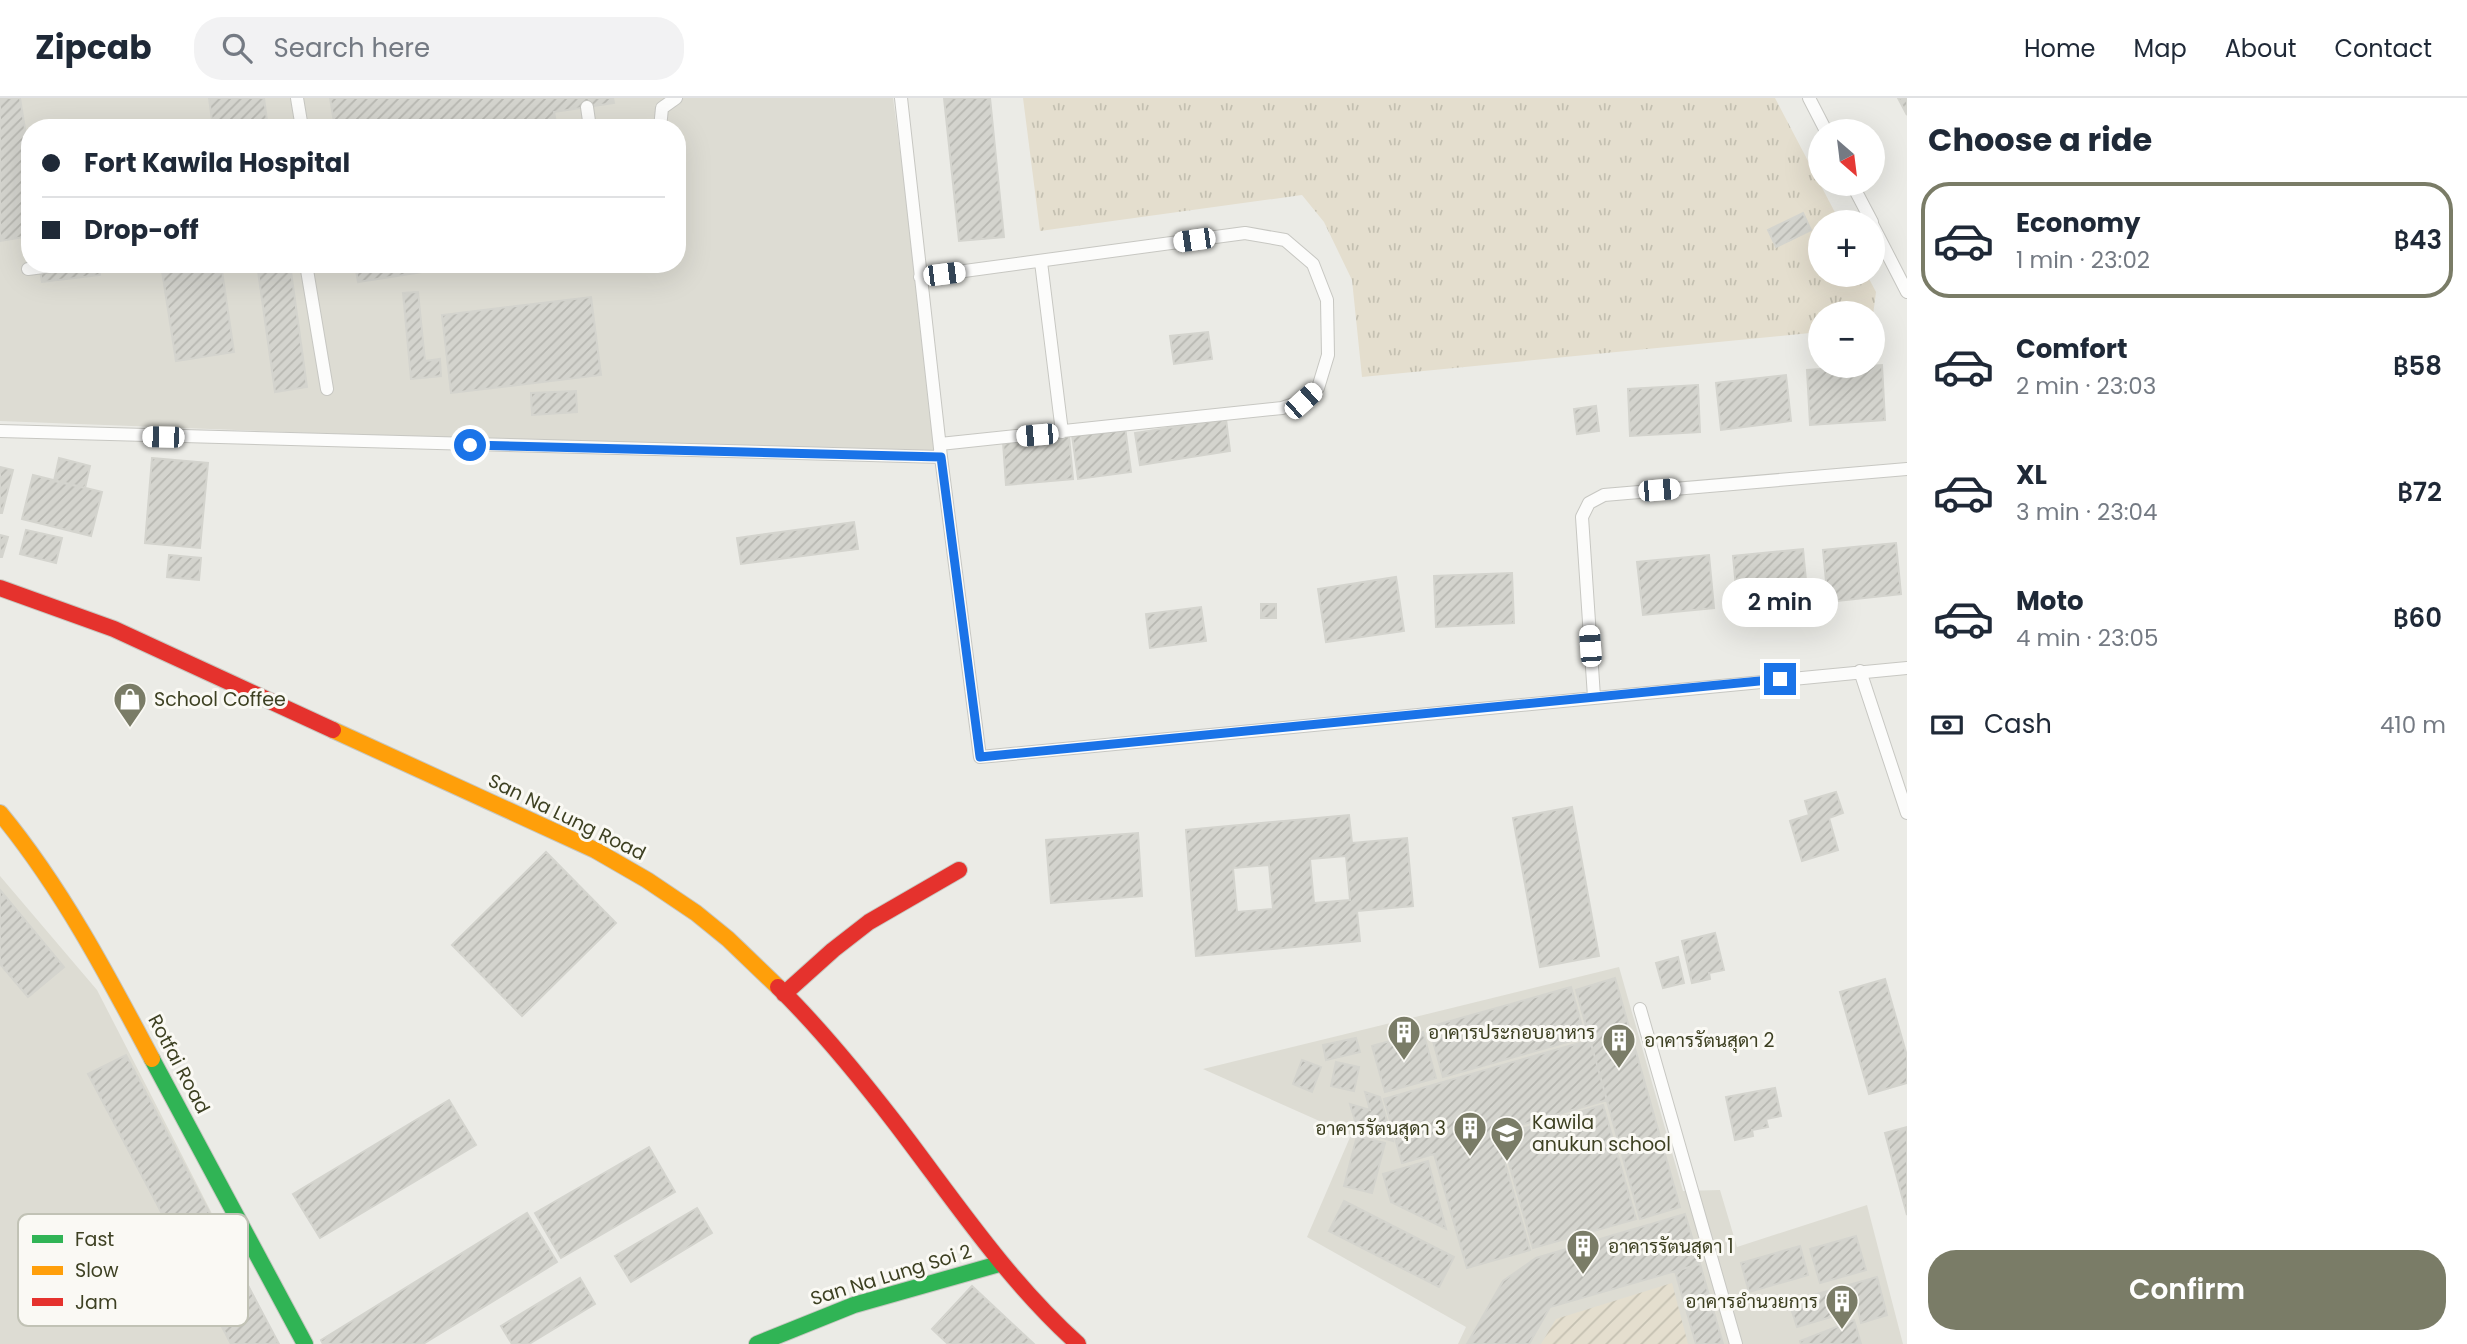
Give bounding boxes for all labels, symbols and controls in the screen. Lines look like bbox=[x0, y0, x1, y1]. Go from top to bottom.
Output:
search box bbox=[194, 17, 684, 80]
text: Zipcab bbox=[35, 24, 152, 71]
icon: search bbox=[218, 29, 256, 67]
text: Search here bbox=[274, 30, 430, 66]
text: Home bbox=[2024, 32, 2096, 65]
text: Map bbox=[2134, 32, 2187, 65]
text: About bbox=[2225, 32, 2296, 65]
text: Contact bbox=[2334, 32, 2432, 65]
text: Choose a ride bbox=[1928, 117, 2152, 162]
north arrow bbox=[1808, 119, 1885, 196]
map controls bbox=[1808, 119, 1885, 378]
text: Fort Kawila Hospital bbox=[84, 145, 350, 181]
text: Economy bbox=[2016, 205, 2140, 241]
icon: car bbox=[1932, 209, 1995, 272]
button: + bbox=[1808, 210, 1885, 287]
text: Drop-off bbox=[84, 212, 199, 248]
text: ฿43 bbox=[2394, 222, 2442, 258]
car bbox=[1172, 227, 1217, 253]
text: 1 min · 23:02 bbox=[2016, 244, 2150, 276]
car bbox=[922, 261, 967, 287]
button: − bbox=[1808, 301, 1885, 378]
text: Comfort bbox=[2016, 331, 2128, 367]
icon: car bbox=[1932, 335, 1995, 398]
text: ฿58 bbox=[2393, 348, 2442, 384]
text: 2 min · 23:03 bbox=[2016, 370, 2156, 402]
car bbox=[1281, 379, 1326, 423]
car bbox=[1016, 423, 1059, 447]
car bbox=[142, 426, 185, 448]
route start bbox=[454, 429, 486, 461]
text: XL bbox=[2016, 457, 2047, 493]
icon: car bbox=[1932, 461, 1995, 524]
text: ฿72 bbox=[2397, 474, 2442, 510]
car bbox=[1638, 478, 1681, 502]
text: 3 min · 23:04 bbox=[2016, 496, 2158, 528]
callout: 2 min bbox=[1722, 578, 1838, 626]
text: Moto bbox=[2016, 583, 2084, 619]
text: 2 min bbox=[1748, 586, 1812, 618]
icon: car bbox=[1932, 587, 1995, 650]
text: ฿60 bbox=[2393, 600, 2442, 636]
text: 4 min · 23:05 bbox=[2016, 622, 2158, 654]
car bbox=[1579, 624, 1602, 668]
route end bbox=[1764, 663, 1796, 695]
shop icon: School Coffee bbox=[111, 680, 149, 729]
place label: School Coffee bbox=[154, 686, 286, 713]
icon: cash bbox=[1928, 706, 1966, 744]
text: Cash bbox=[1984, 706, 2052, 742]
text: 410 m bbox=[2380, 709, 2446, 741]
street label: San Na Lung Road bbox=[484, 767, 650, 867]
street label: Rotfai Road bbox=[142, 1010, 216, 1118]
building icon: อาคารประกอบอาหาร bbox=[1385, 1013, 1423, 1062]
place label: อาคารประกอบอาหาร bbox=[1428, 1019, 1595, 1046]
building icon: อาคารรัตนสุดา 2 bbox=[1600, 1021, 1638, 1070]
place label: อาคารรัตนสุดา 2 bbox=[1644, 1027, 1775, 1054]
building icon: อาคารรัตนสุดา 3 bbox=[1451, 1109, 1489, 1158]
place label: Kawila anukun school bbox=[1532, 1109, 1671, 1158]
school or university icon: Kawila anukun school bbox=[1488, 1114, 1526, 1163]
place label: อาคารรัตนสุดา 3 bbox=[1315, 1115, 1446, 1142]
legend bbox=[18, 1214, 248, 1326]
text: Fast bbox=[75, 1226, 114, 1253]
building icon: อาคารรัตนสุดา 1 bbox=[1564, 1227, 1602, 1276]
place label: อาคารรัตนสุดา 1 bbox=[1608, 1233, 1734, 1260]
street label: San Na Lung Soi 2 bbox=[807, 1238, 975, 1312]
button: Confirm bbox=[1928, 1250, 2446, 1330]
text: Slow bbox=[75, 1257, 119, 1284]
building icon: อาคารอำนวยการ bbox=[1823, 1282, 1861, 1331]
place label: อาคารอำนวยการ bbox=[1685, 1288, 1818, 1315]
text: Jam bbox=[75, 1289, 117, 1316]

